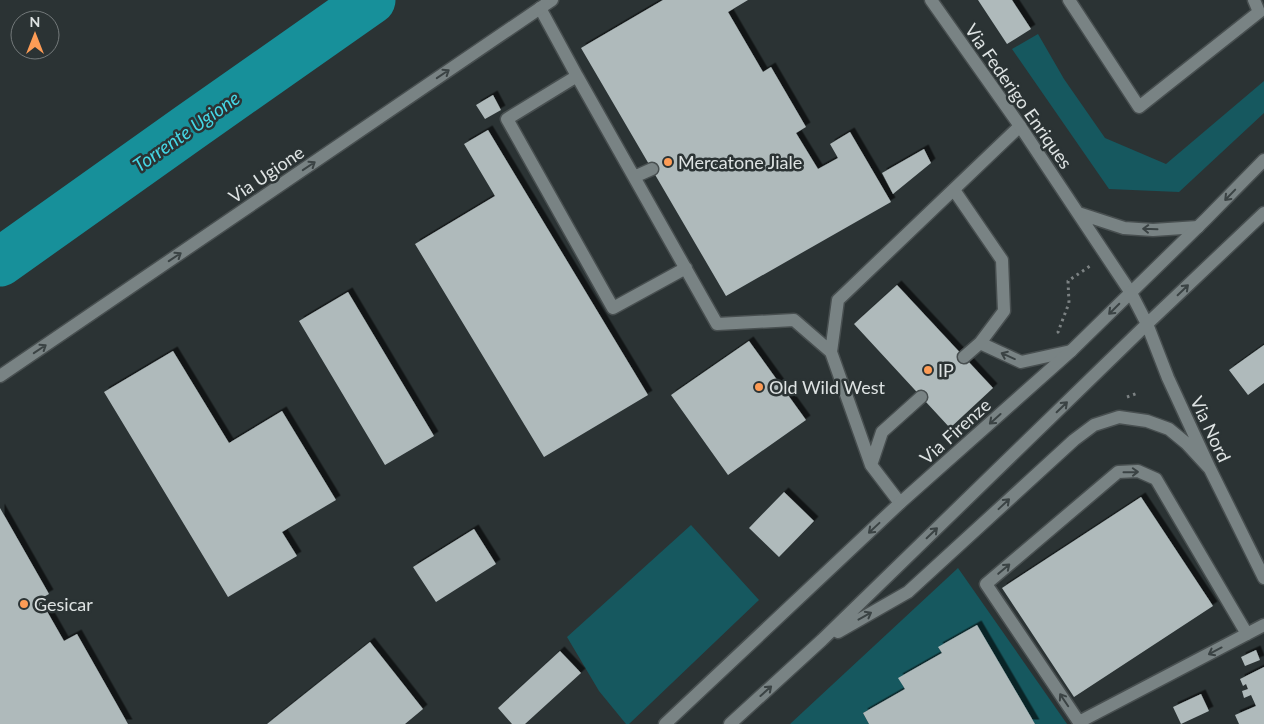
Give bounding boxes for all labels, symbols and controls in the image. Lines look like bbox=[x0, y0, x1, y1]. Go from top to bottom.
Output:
north arrow bbox=[10, 10, 60, 60]
text: N bbox=[30, 13, 40, 30]
street label: Via Federigo Enriques bbox=[961, 19, 1077, 173]
one-way arrow bbox=[436, 69, 450, 79]
water label: Torrente Ugione bbox=[128, 86, 244, 176]
street label: Via Ugione bbox=[224, 141, 308, 207]
place label: Mercatone Jiale bbox=[678, 151, 802, 173]
marker: Mercatone Jiale bbox=[662, 156, 674, 168]
one-way arrow bbox=[302, 161, 316, 171]
one-way arrow bbox=[1224, 189, 1236, 201]
one-way arrow bbox=[1142, 224, 1158, 234]
one-way arrow bbox=[167, 252, 181, 262]
one-way arrow bbox=[1176, 284, 1189, 296]
one-way arrow bbox=[1108, 303, 1120, 315]
one-way arrow bbox=[33, 344, 47, 354]
one-way arrow bbox=[1001, 351, 1016, 361]
place label: IP bbox=[938, 359, 954, 381]
marker: IP bbox=[922, 364, 934, 376]
place label: Old Wild West bbox=[769, 376, 885, 398]
marker: Old Wild West bbox=[753, 381, 765, 393]
street label: Via Firenze bbox=[915, 393, 995, 469]
street label: Via Nord bbox=[1186, 393, 1236, 465]
one-way arrow bbox=[1055, 401, 1068, 413]
one-way arrow bbox=[988, 413, 1001, 425]
one-way arrow bbox=[1122, 467, 1138, 477]
one-way arrow bbox=[998, 498, 1011, 510]
one-way arrow bbox=[868, 522, 880, 534]
one-way arrow bbox=[926, 527, 939, 539]
one-way arrow bbox=[997, 563, 1010, 575]
place label: Gesicar bbox=[34, 593, 93, 615]
marker: Gesicar bbox=[18, 598, 30, 610]
one-way arrow bbox=[857, 611, 871, 621]
one-way arrow bbox=[1207, 646, 1222, 656]
one-way arrow bbox=[759, 685, 772, 697]
one-way arrow bbox=[1059, 693, 1069, 707]

